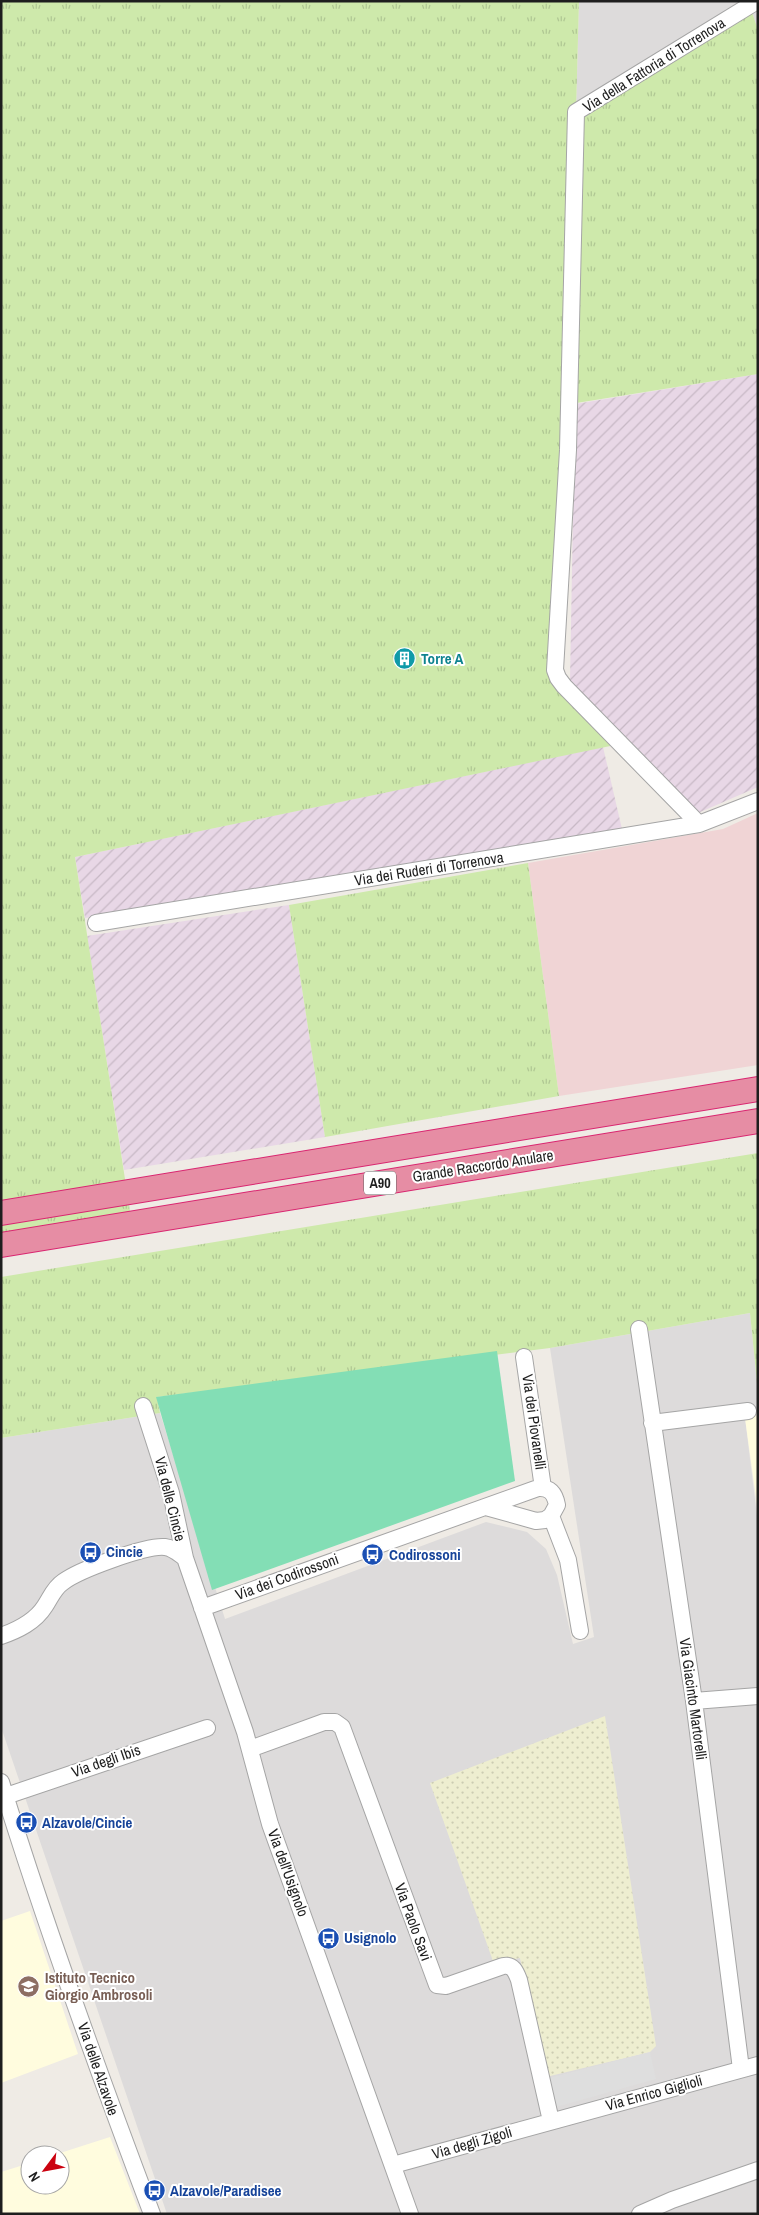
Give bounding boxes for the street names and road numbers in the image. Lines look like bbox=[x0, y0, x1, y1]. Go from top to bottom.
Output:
street label: Via della Fattoria di Torrenova bbox=[578, 12, 729, 117]
street label: Via dei Ruderi di Torrenova bbox=[353, 846, 505, 891]
street label: Grande Raccordo Anulare bbox=[411, 1144, 555, 1187]
road number: A90 bbox=[364, 1172, 396, 1194]
street label: Via dei Piovanelli bbox=[517, 1373, 552, 1471]
street label: Via delle Cincie bbox=[150, 1454, 191, 1544]
street label: Via dei Codirossoni bbox=[232, 1548, 341, 1605]
street label: Via Giacinto Martorelli bbox=[675, 1637, 712, 1761]
street label: Via degli Ibis bbox=[69, 1739, 143, 1782]
street label: Via dell'Usignolo bbox=[263, 1826, 314, 1920]
street label: Via Paolo Savi bbox=[390, 1880, 437, 1964]
street label: Via delle Alzavole bbox=[73, 2020, 124, 2118]
street label: Via Enrico Giglioli bbox=[603, 2069, 705, 2116]
street label: Via degli Zigoli bbox=[429, 2121, 514, 2164]

